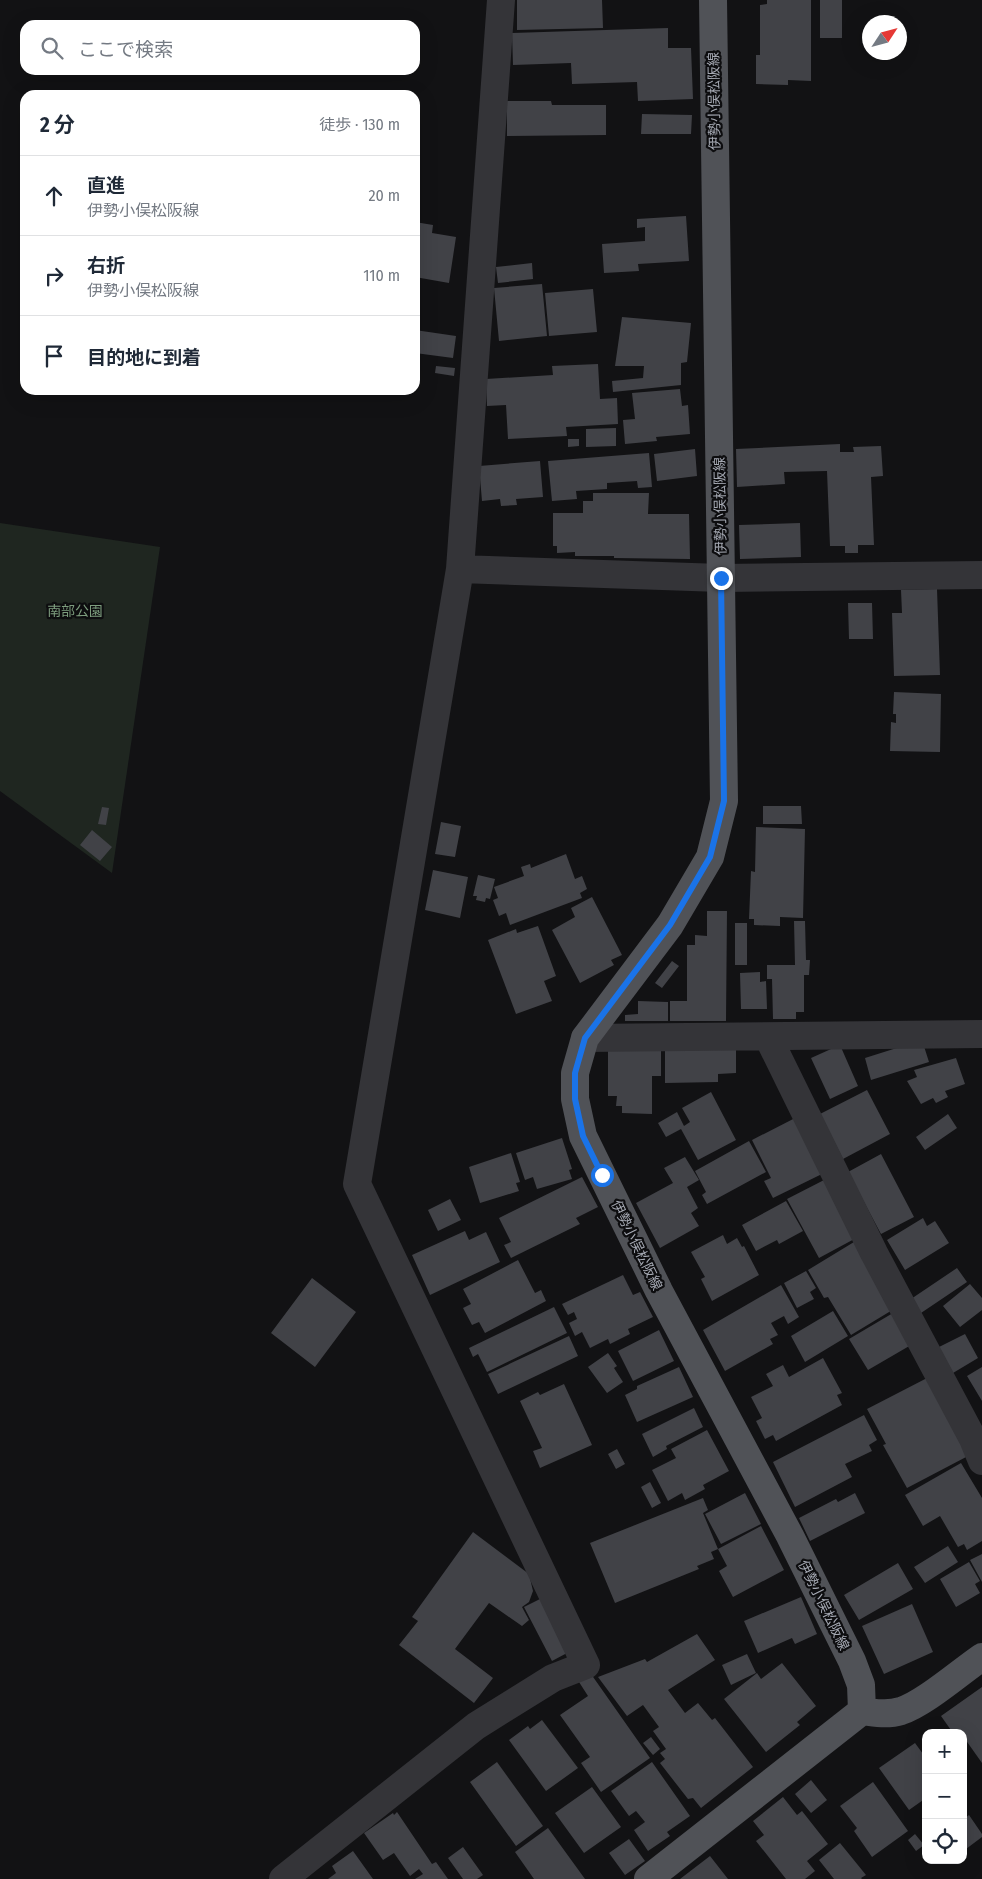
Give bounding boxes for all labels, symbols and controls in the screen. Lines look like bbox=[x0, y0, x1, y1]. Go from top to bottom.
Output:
north arrow bbox=[862, 15, 907, 60]
search box bbox=[20, 20, 420, 75]
icon: search bbox=[38, 34, 66, 62]
text: ここで検索 bbox=[78, 38, 173, 61]
street label: 伊勢小俣松阪線 bbox=[705, 52, 724, 150]
text: 2 分 bbox=[40, 112, 75, 138]
text: 徒歩 · 130 m bbox=[319, 115, 400, 134]
text: 直進 bbox=[87, 174, 125, 197]
icon: ahead bbox=[40, 182, 68, 210]
text: 20 m bbox=[369, 186, 400, 205]
text: 伊勢小俣松阪線 bbox=[87, 201, 199, 220]
text: 右折 bbox=[87, 254, 125, 277]
icon: right bbox=[40, 262, 68, 290]
text: 110 m bbox=[363, 266, 400, 285]
text: 伊勢小俣松阪線 bbox=[87, 281, 199, 300]
icon: arrive bbox=[40, 342, 68, 370]
text: 目的地に到着 bbox=[87, 346, 201, 369]
street label: 伊勢小俣松阪線 bbox=[711, 457, 730, 555]
route end bbox=[710, 567, 733, 590]
park label: 南部公園 bbox=[47, 603, 103, 620]
route start bbox=[591, 1164, 614, 1187]
street label: 伊勢小俣松阪線 bbox=[607, 1197, 666, 1293]
street label: 伊勢小俣松阪線 bbox=[794, 1557, 853, 1653]
map controls bbox=[922, 1729, 967, 1864]
button: + bbox=[922, 1729, 967, 1774]
button: − bbox=[922, 1774, 967, 1819]
button: locate bbox=[922, 1819, 967, 1864]

